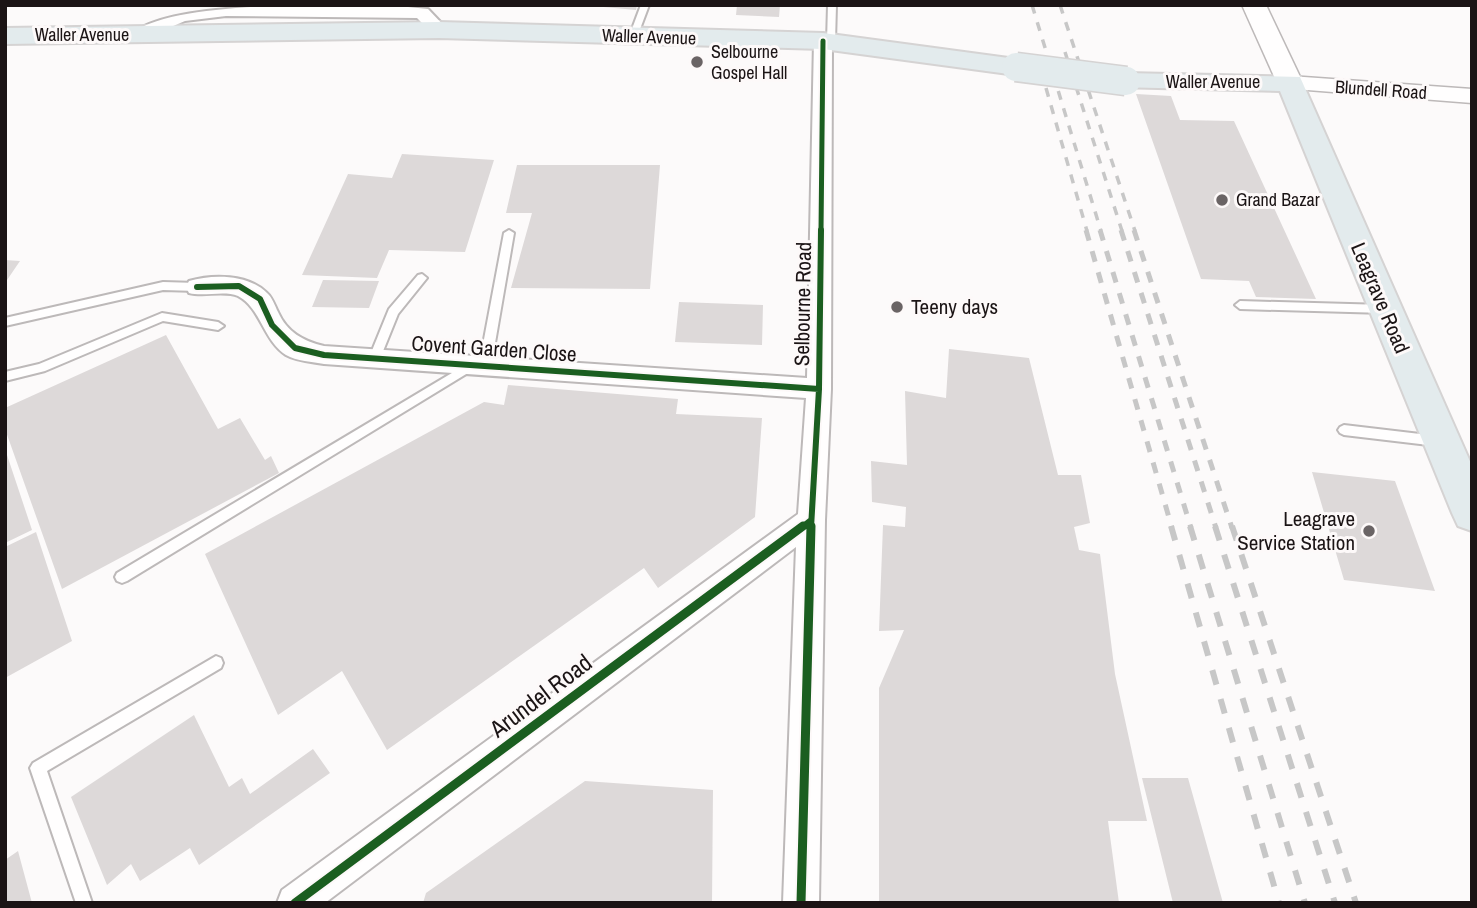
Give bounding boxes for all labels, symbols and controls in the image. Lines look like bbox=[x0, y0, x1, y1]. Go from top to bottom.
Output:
street label: Waller Avenue bbox=[35, 22, 129, 47]
street label: Waller Avenue bbox=[601, 22, 697, 51]
place label: Selbourne Gospel Hall bbox=[711, 39, 787, 85]
marker: Selbourne Gospel Hall bbox=[689, 54, 705, 70]
street label: Waller Avenue bbox=[1166, 69, 1260, 94]
street label: Blundell Road bbox=[1334, 74, 1428, 105]
place label: Grand Bazar bbox=[1236, 187, 1320, 212]
marker: Grand Bazar bbox=[1214, 192, 1230, 208]
street label: Leagrave Road bbox=[1344, 238, 1417, 358]
street label: Selbourne Road bbox=[787, 242, 818, 366]
place label: Teeny days bbox=[911, 292, 998, 321]
marker: Teeny days bbox=[889, 299, 905, 315]
street label: Covent Garden Close bbox=[410, 328, 578, 369]
place label: Leagrave Service Station bbox=[1237, 504, 1355, 557]
marker: Leagrave Service Station bbox=[1361, 523, 1377, 539]
street label: Arundel Road bbox=[482, 646, 598, 745]

